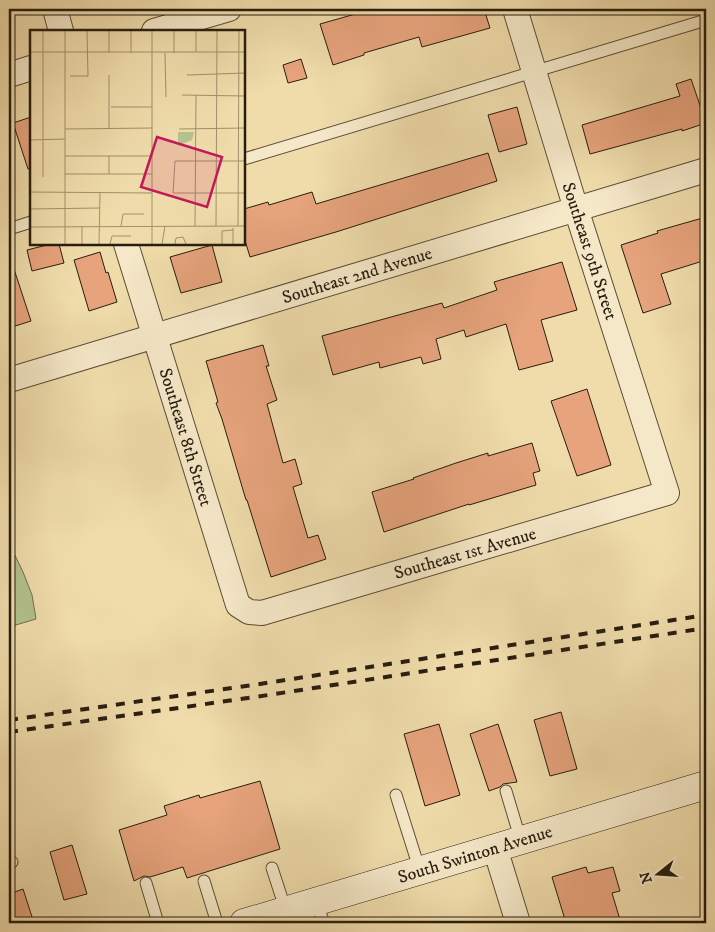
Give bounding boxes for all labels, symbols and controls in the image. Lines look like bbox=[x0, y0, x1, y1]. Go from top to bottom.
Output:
inset map bbox=[30, 30, 245, 245]
street label: Southeast 9th Street bbox=[556, 180, 622, 323]
street label: Southeast 2nd Avenue bbox=[280, 243, 435, 309]
street label: Southeast 8th Street bbox=[154, 365, 217, 509]
street label: Southeast 1st Avenue bbox=[392, 523, 539, 585]
street label: South Swinton Avenue bbox=[395, 821, 555, 889]
north arrow bbox=[632, 850, 682, 900]
text: N bbox=[636, 869, 657, 886]

